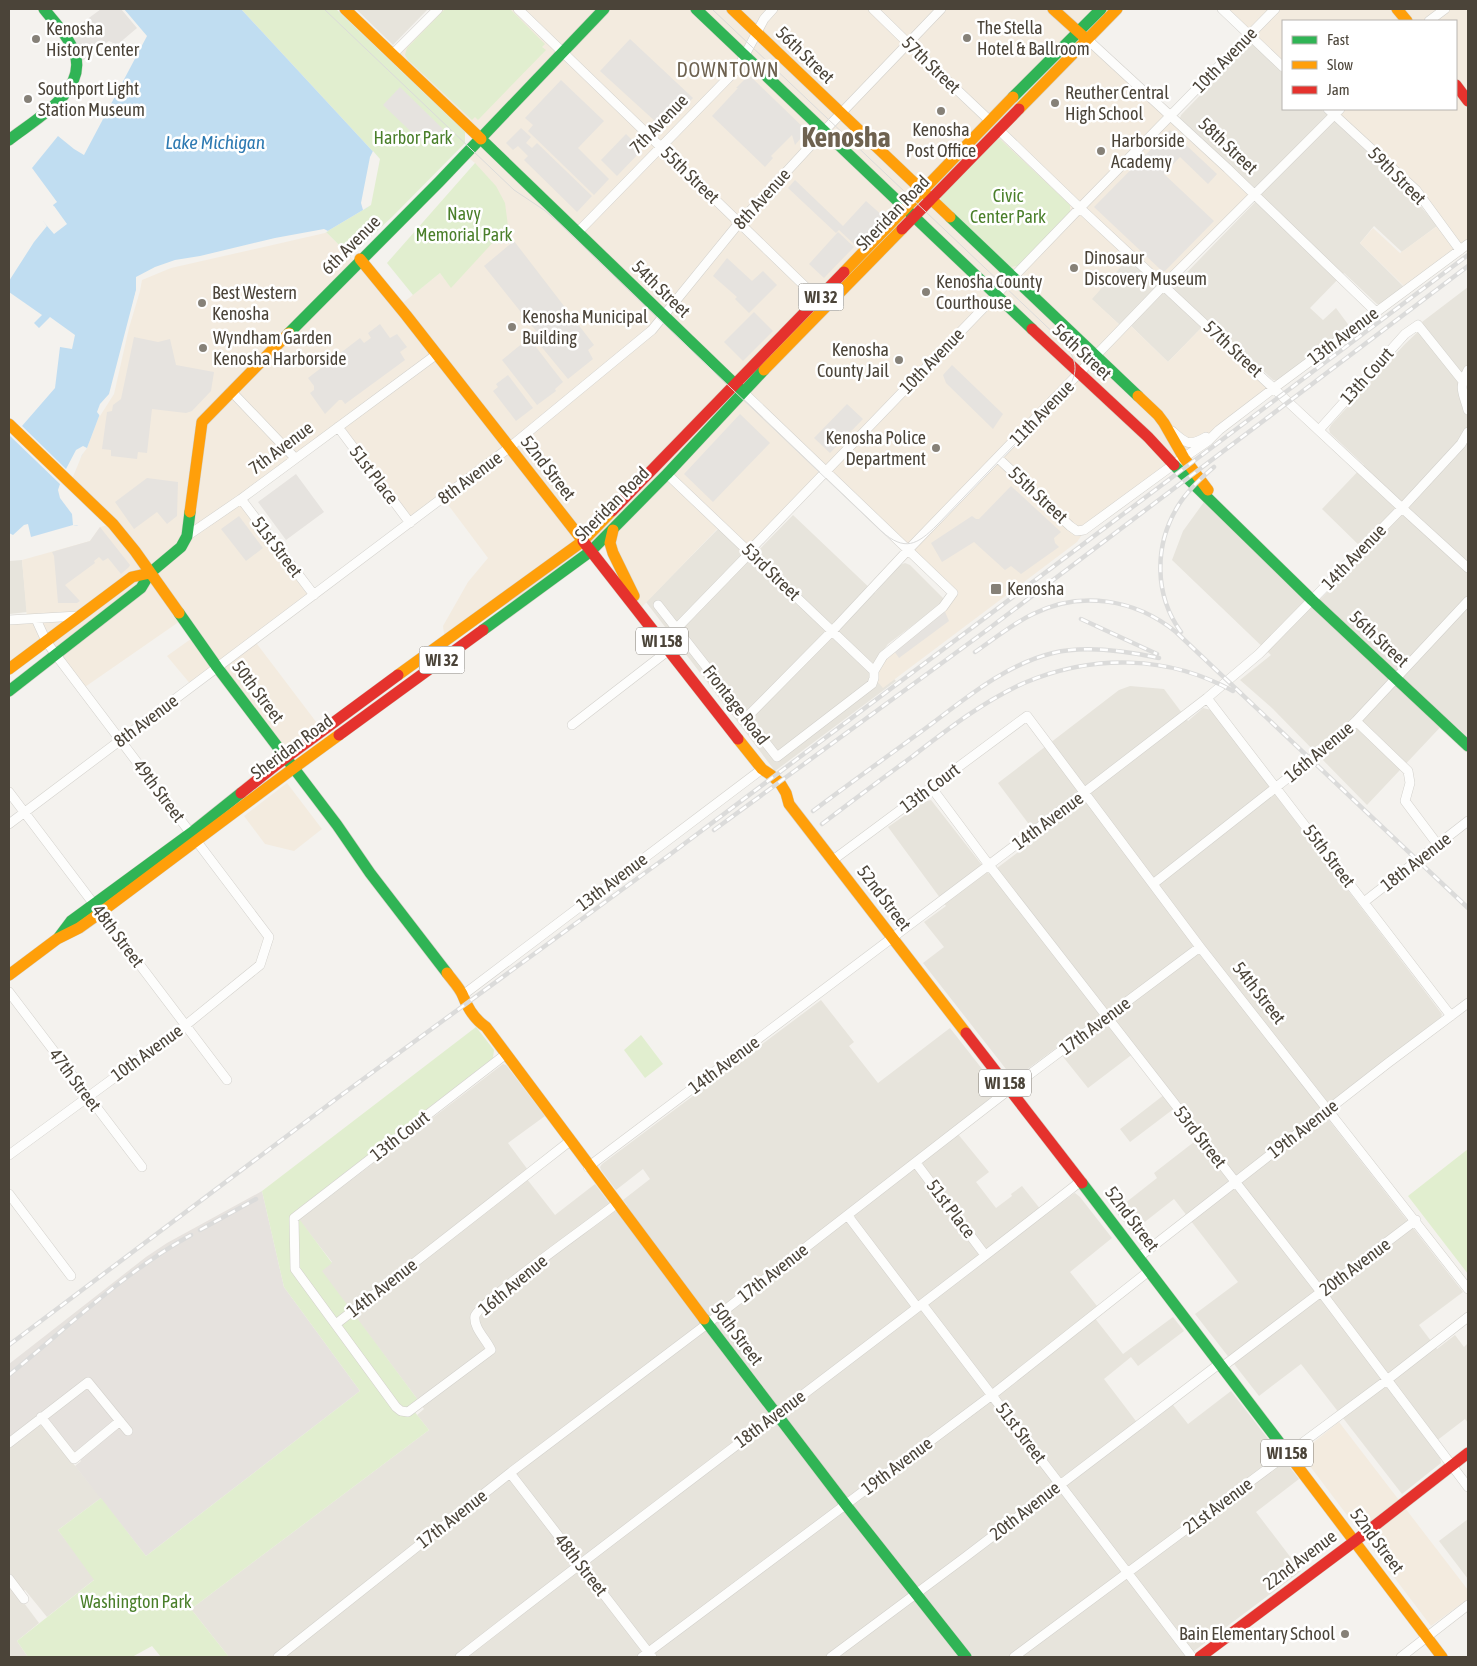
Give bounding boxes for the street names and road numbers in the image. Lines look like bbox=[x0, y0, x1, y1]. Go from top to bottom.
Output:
street label: 56th Street bbox=[772, 22, 839, 87]
street label: 10th Avenue bbox=[1188, 22, 1261, 97]
street label: 57th Street bbox=[898, 32, 965, 97]
street label: 7th Avenue bbox=[625, 90, 692, 158]
street label: 58th Street bbox=[1195, 113, 1262, 178]
street label: 55th Street bbox=[657, 142, 724, 207]
street label: 59th Street bbox=[1364, 142, 1431, 209]
street label: 8th Avenue bbox=[729, 164, 794, 233]
street label: Sheridan Road bbox=[852, 171, 934, 255]
street label: 6th Avenue bbox=[317, 211, 384, 278]
street label: 54th Street bbox=[628, 256, 695, 321]
road number: WI 32 bbox=[798, 284, 844, 310]
street label: 13th Avenue bbox=[1303, 302, 1382, 369]
street label: 57th Street bbox=[1200, 316, 1267, 381]
street label: 56th Street bbox=[1049, 319, 1116, 384]
street label: 10th Avenue bbox=[895, 323, 968, 398]
street label: 13th Court bbox=[1336, 343, 1397, 408]
street label: 11th Avenue bbox=[1005, 375, 1078, 450]
street label: 7th Avenue bbox=[245, 417, 317, 478]
street label: 52nd Street bbox=[517, 431, 580, 504]
street label: 51st Place bbox=[346, 441, 403, 508]
street label: 8th Avenue bbox=[434, 447, 506, 508]
street label: Sheridan Road bbox=[570, 462, 653, 545]
street label: 55th Street bbox=[1005, 462, 1072, 527]
street label: 51st Street bbox=[248, 512, 307, 581]
street label: 14th Avenue bbox=[1317, 519, 1390, 594]
street label: 53rd Street bbox=[738, 539, 805, 604]
street label: 56th Street bbox=[1346, 606, 1413, 671]
road number: WI 158 bbox=[636, 627, 688, 654]
road number: WI 32 bbox=[420, 646, 464, 674]
street label: 50th Street bbox=[228, 656, 289, 727]
street label: Frontage Road bbox=[699, 661, 774, 749]
street label: 8th Avenue bbox=[110, 690, 182, 751]
street label: Sheridan Road bbox=[247, 710, 337, 783]
street label: 16th Avenue bbox=[1280, 717, 1357, 786]
street label: 49th Street bbox=[129, 755, 190, 826]
street label: 13th Court bbox=[896, 758, 964, 817]
street label: 14th Avenue bbox=[1008, 787, 1087, 854]
street label: 55th Street bbox=[1299, 820, 1360, 891]
street label: 18th Avenue bbox=[1376, 828, 1455, 895]
street label: 13th Avenue bbox=[572, 848, 651, 915]
street label: 52nd Street bbox=[853, 861, 916, 934]
street label: 48th Street bbox=[88, 900, 149, 971]
street label: 54th Street bbox=[1229, 958, 1290, 1028]
street label: 17th Avenue bbox=[1055, 992, 1134, 1059]
street label: 10th Avenue bbox=[107, 1020, 187, 1086]
street label: 14th Avenue bbox=[684, 1031, 763, 1098]
street label: 47th Street bbox=[45, 1044, 106, 1115]
road number: WI 158 bbox=[979, 1070, 1031, 1096]
street label: 19th Avenue bbox=[1263, 1095, 1342, 1162]
street label: 53rd Street bbox=[1170, 1102, 1231, 1172]
street label: 13th Court bbox=[366, 1106, 433, 1165]
street label: 51st Place bbox=[923, 1175, 980, 1242]
street label: 52nd Street bbox=[1101, 1182, 1164, 1255]
street label: 20th Avenue bbox=[1315, 1233, 1394, 1300]
street label: 17th Avenue bbox=[733, 1239, 812, 1306]
street label: 16th Avenue bbox=[474, 1250, 551, 1319]
street label: 14th Avenue bbox=[342, 1254, 421, 1321]
street label: 50th Street bbox=[707, 1298, 768, 1369]
street label: 18th Avenue bbox=[730, 1385, 809, 1452]
street label: 51st Street bbox=[992, 1398, 1051, 1467]
street label: 19th Avenue bbox=[857, 1432, 936, 1499]
road number: WI 158 bbox=[1261, 1440, 1313, 1466]
street label: 21st Avenue bbox=[1179, 1473, 1256, 1538]
street label: 20th Avenue bbox=[985, 1477, 1064, 1544]
street label: 17th Avenue bbox=[412, 1485, 491, 1552]
street label: 52nd Street bbox=[1346, 1504, 1409, 1577]
street label: 22nd Avenue bbox=[1259, 1525, 1341, 1594]
street label: 48th Street bbox=[551, 1530, 612, 1600]

